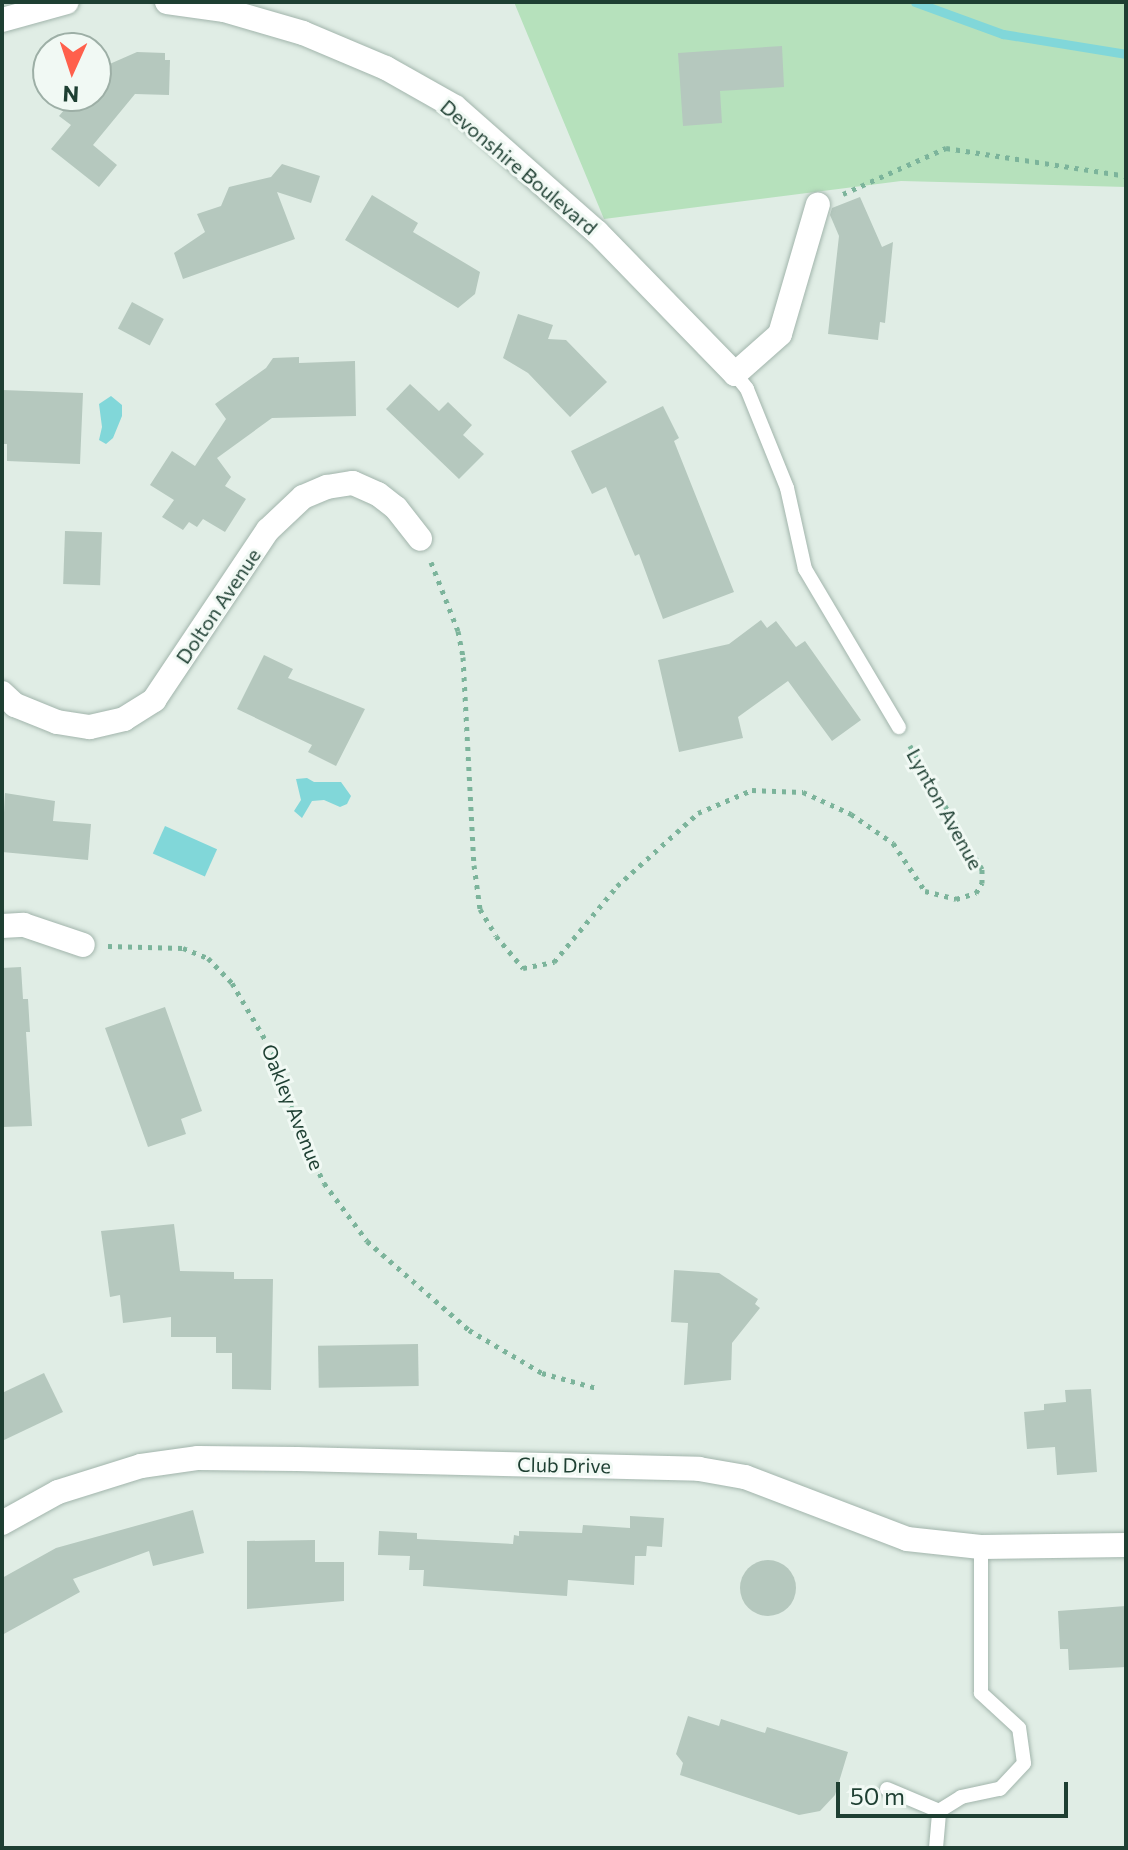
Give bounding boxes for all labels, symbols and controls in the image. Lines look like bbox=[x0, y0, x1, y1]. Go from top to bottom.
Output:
north arrow bbox=[32, 32, 112, 112]
text: N bbox=[62, 81, 80, 108]
street label: Devonshire Boulevard bbox=[436, 94, 602, 240]
street label: Dolton Avenue bbox=[171, 544, 265, 668]
street label: Lynton Avenue bbox=[902, 744, 988, 874]
street label: Oakley Avenue bbox=[257, 1040, 329, 1174]
street label: Club Drive bbox=[517, 1452, 611, 1478]
scale bar bbox=[840, 1766, 1072, 1816]
text: 50 m bbox=[850, 1781, 905, 1810]

